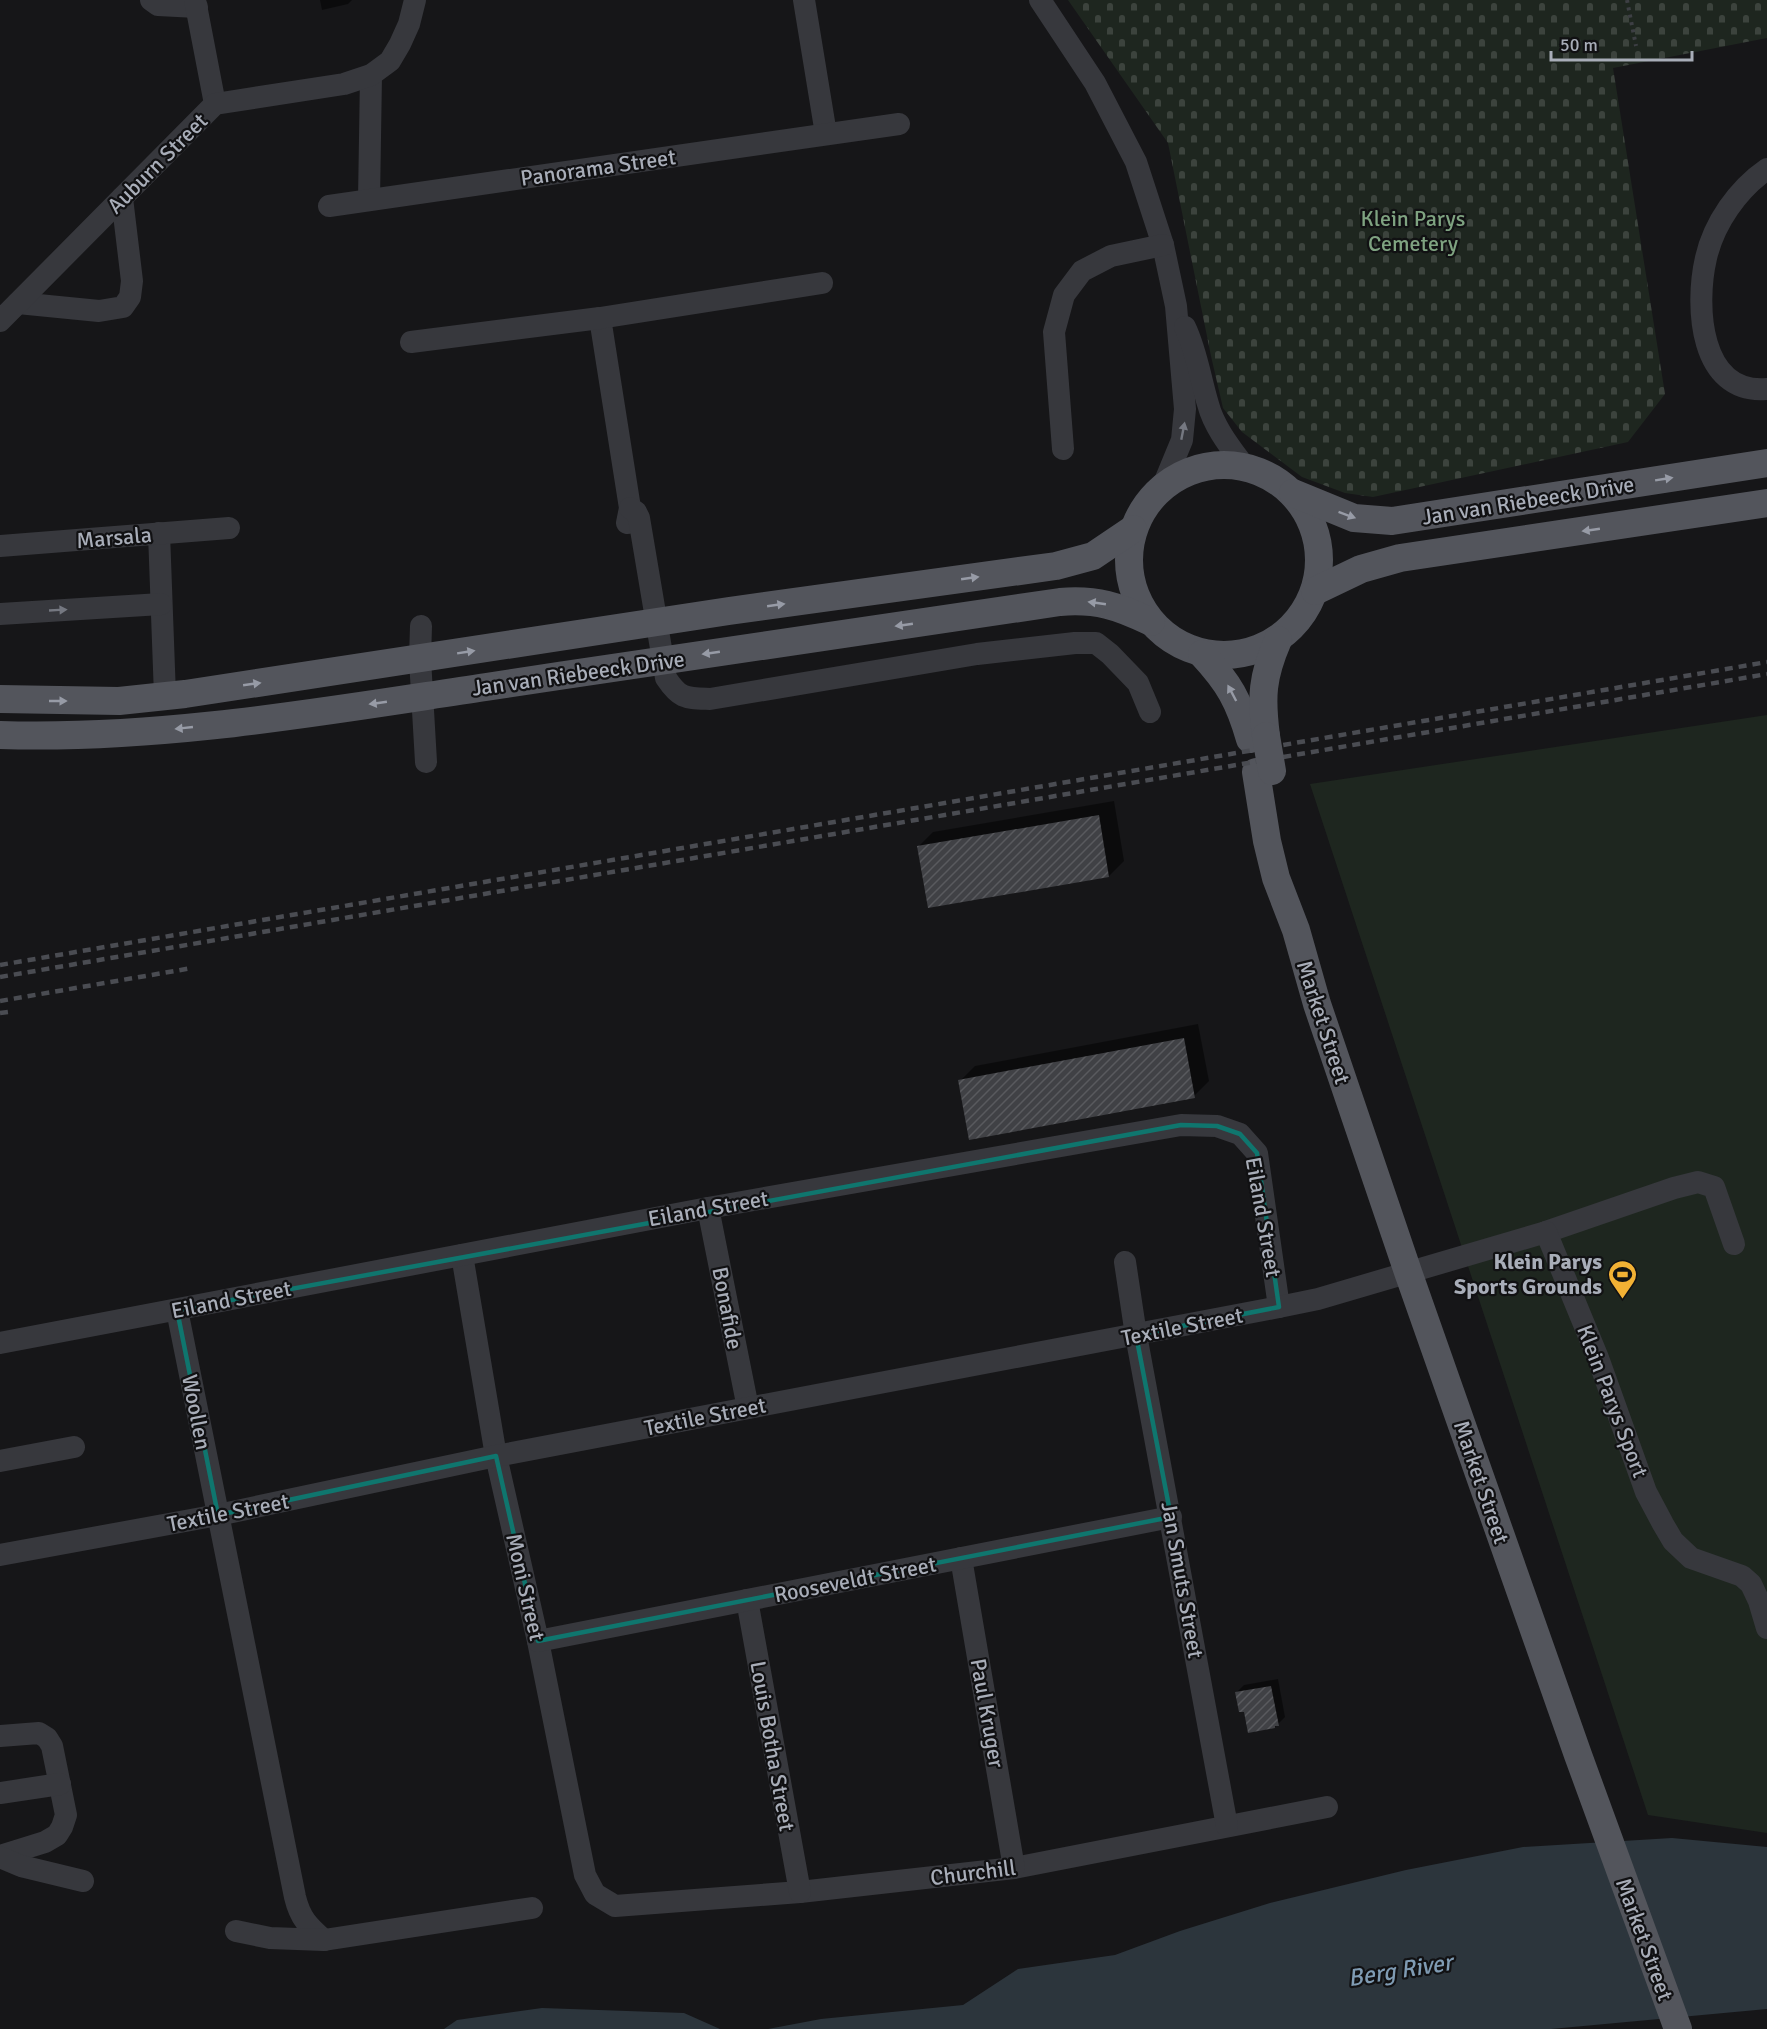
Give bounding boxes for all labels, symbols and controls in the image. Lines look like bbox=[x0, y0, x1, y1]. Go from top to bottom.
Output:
scale bar bbox=[1551, 24, 1692, 62]
text: 50 m bbox=[1560, 34, 1598, 56]
street label: Auburn Street bbox=[101, 107, 213, 219]
street label: Panorama Street bbox=[519, 143, 678, 192]
park label: Klein Parys Cemetery bbox=[1361, 205, 1465, 257]
one-way arrow bbox=[1179, 421, 1188, 440]
street label: Jan van Riebeeck Drive bbox=[1420, 470, 1636, 531]
one-way arrow bbox=[1655, 474, 1674, 483]
one-way arrow bbox=[1338, 510, 1356, 520]
street label: Marsala bbox=[75, 521, 153, 554]
one-way arrow bbox=[1581, 525, 1600, 534]
one-way arrow bbox=[960, 574, 979, 583]
one-way arrow bbox=[1087, 598, 1106, 607]
one-way arrow bbox=[767, 600, 786, 609]
one-way arrow bbox=[49, 605, 68, 614]
one-way arrow bbox=[894, 621, 913, 630]
street label: Jan van Riebeeck Drive bbox=[470, 645, 686, 702]
one-way arrow bbox=[457, 648, 476, 657]
one-way arrow bbox=[701, 649, 720, 658]
one-way arrow bbox=[243, 680, 262, 689]
one-way arrow bbox=[1227, 684, 1237, 701]
one-way arrow bbox=[49, 696, 68, 706]
one-way arrow bbox=[368, 699, 387, 708]
one-way arrow bbox=[175, 723, 194, 733]
street label: Market Street bbox=[1291, 957, 1356, 1088]
street label: Eiland Street bbox=[1240, 1155, 1287, 1280]
street label: Eiland Street bbox=[646, 1185, 771, 1232]
place label: Klein Parys Sports Grounds bbox=[1454, 1248, 1602, 1300]
sports icon: Klein Parys Sports Grounds bbox=[1607, 1258, 1639, 1300]
street label: Bonafide bbox=[706, 1265, 749, 1352]
street label: Eiland Street bbox=[169, 1275, 294, 1324]
street label: Textile Street bbox=[1119, 1301, 1246, 1352]
street label: Klein Parys Sport bbox=[1571, 1321, 1654, 1482]
street label: Woollen bbox=[176, 1372, 217, 1452]
street label: Textile Street bbox=[642, 1391, 769, 1442]
street label: Market Street bbox=[1448, 1417, 1515, 1548]
street label: Textile Street bbox=[165, 1487, 292, 1538]
street label: Jan Smuts Street bbox=[1155, 1500, 1210, 1661]
street label: Moni Street bbox=[500, 1531, 551, 1644]
street label: Rooseveldt Street bbox=[772, 1550, 939, 1608]
street label: Paul Kruger bbox=[965, 1656, 1010, 1770]
street label: Louis Botha Street bbox=[744, 1659, 801, 1834]
street label: Churchill bbox=[929, 1854, 1017, 1891]
street label: Market Street bbox=[1610, 1874, 1679, 2004]
water label: Berg River bbox=[1346, 1946, 1457, 1993]

